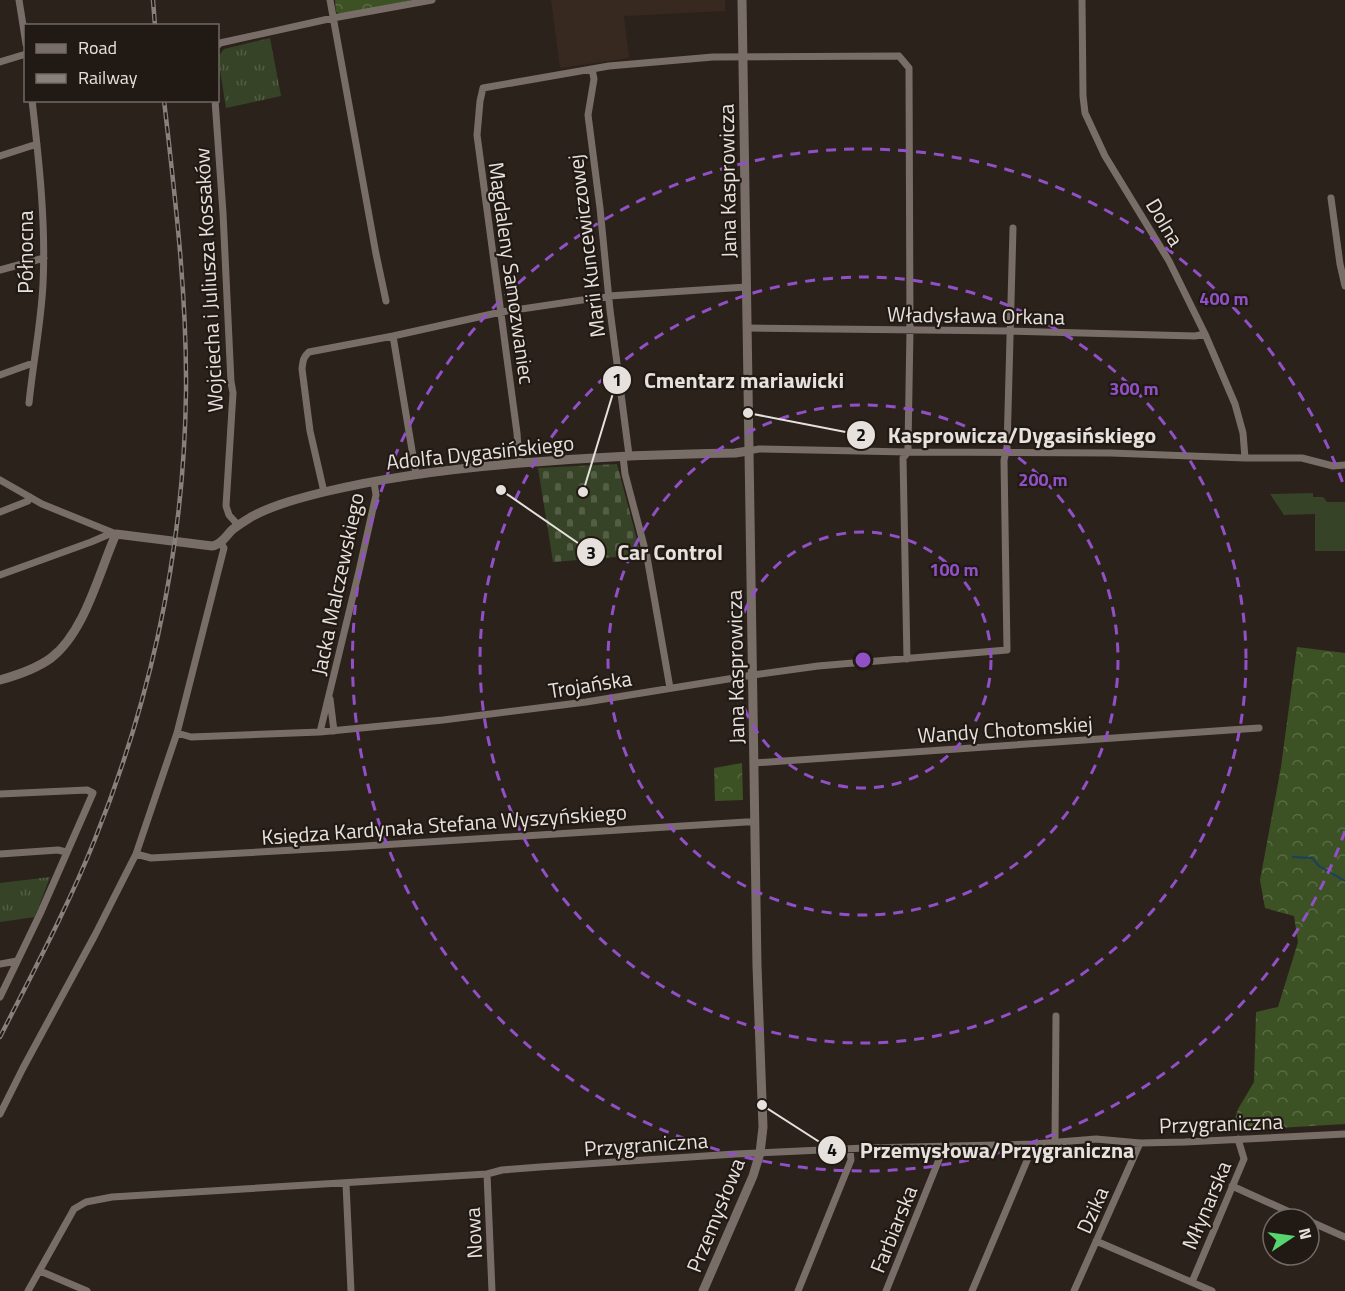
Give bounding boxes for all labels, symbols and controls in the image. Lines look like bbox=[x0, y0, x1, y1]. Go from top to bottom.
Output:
legend bbox=[24, 24, 219, 102]
text: Road bbox=[78, 34, 117, 61]
text: Railway bbox=[78, 64, 138, 91]
street label: Jana Kasprowicza bbox=[710, 103, 744, 258]
street label: Wojciecha i Juliusza Kossaków bbox=[185, 147, 231, 413]
street label: Marii Kuncewiczowej bbox=[559, 153, 613, 339]
street label: Magdaleny Samozwaniec bbox=[481, 160, 543, 386]
street label: Dolna bbox=[1138, 192, 1192, 253]
street label: Północna bbox=[9, 210, 41, 294]
text: 400 m bbox=[1199, 285, 1249, 312]
street label: Władysława Orkana bbox=[887, 297, 1066, 333]
callout: Cmentarz mariawicki bbox=[602, 360, 856, 400]
text: Cmentarz mariawicki bbox=[644, 363, 844, 397]
text: 1 bbox=[612, 366, 622, 393]
text: 300 m bbox=[1109, 375, 1159, 402]
callout: Kasprowicza/Dygasińskiego bbox=[846, 415, 1169, 455]
text: Kasprowicza/Dygasińskiego bbox=[888, 418, 1156, 452]
text: 2 bbox=[856, 421, 866, 448]
street label: Adolfa Dygasińskiego bbox=[384, 426, 576, 478]
text: 200 m bbox=[1018, 466, 1068, 493]
street label: Jacka Malczewskiego bbox=[302, 490, 372, 678]
callout: Car Control bbox=[576, 532, 735, 572]
text: Car Control bbox=[617, 535, 723, 569]
text: 3 bbox=[586, 539, 596, 566]
text: 100 m bbox=[929, 556, 979, 583]
street label: Jana Kasprowicza bbox=[718, 589, 752, 744]
centre of rings bbox=[853, 650, 873, 670]
street label: Trojańska bbox=[546, 662, 634, 706]
street label: Wandy Chotomskiej bbox=[916, 707, 1094, 751]
street label: Księdza Kardynała Stefana Wyszyńskiego bbox=[260, 795, 628, 853]
street label: Przygraniczna bbox=[1158, 1105, 1284, 1141]
street label: Przygraniczna bbox=[583, 1124, 710, 1164]
callout: Przemysłowa/Przygraniczna bbox=[817, 1130, 1146, 1170]
text: Przemysłowa/Przygraniczna bbox=[860, 1133, 1134, 1167]
text: 4 bbox=[827, 1136, 837, 1163]
street label: Przemysłowa bbox=[678, 1153, 753, 1277]
street label: Młynarska bbox=[1173, 1155, 1239, 1254]
street label: Farbiarska bbox=[861, 1180, 925, 1278]
street label: Dzika bbox=[1068, 1181, 1117, 1239]
street label: Nowa bbox=[456, 1206, 490, 1260]
north arrow bbox=[1261, 1207, 1321, 1267]
text: N bbox=[1293, 1226, 1319, 1242]

